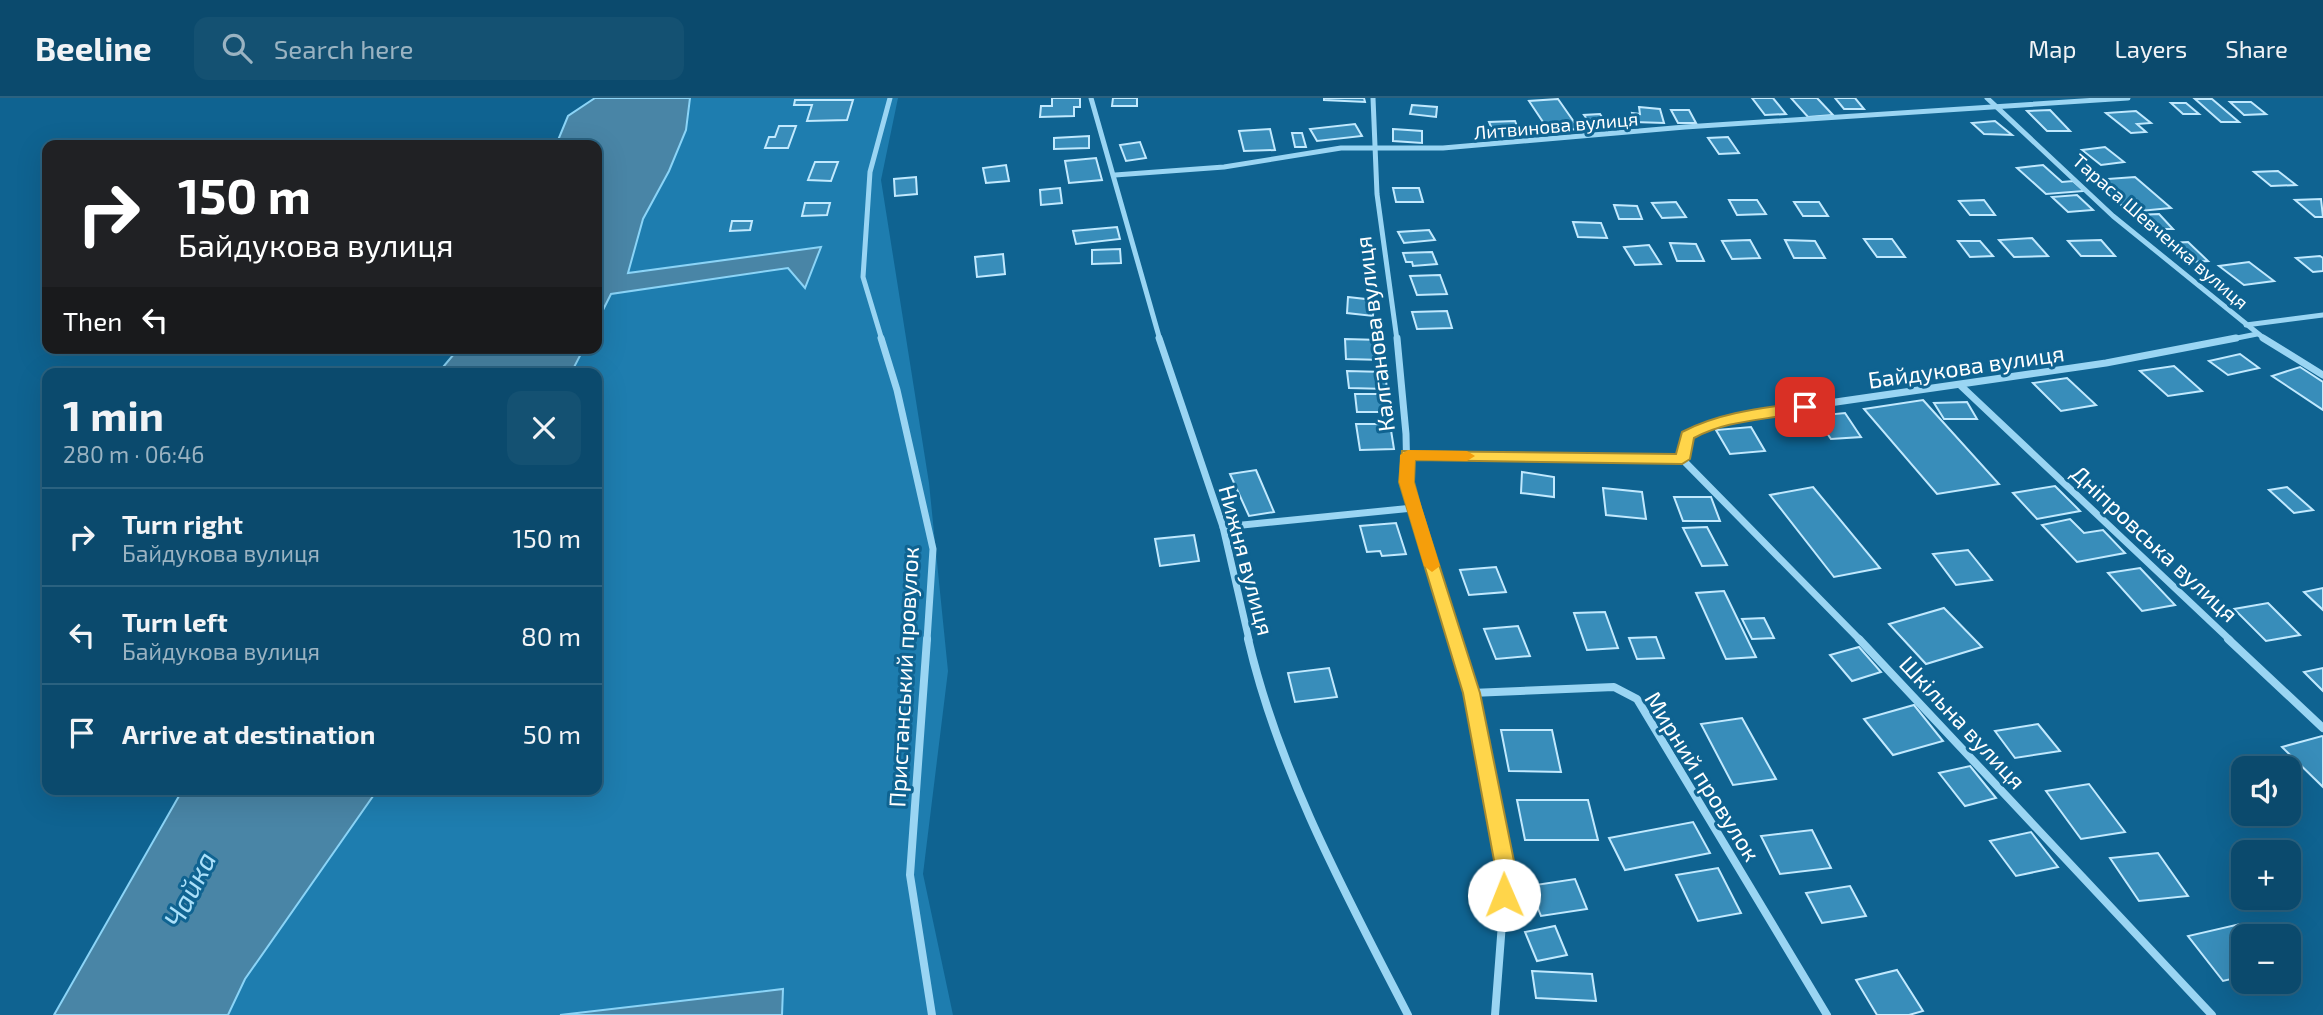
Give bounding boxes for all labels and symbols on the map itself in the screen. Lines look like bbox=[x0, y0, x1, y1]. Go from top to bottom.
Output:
street label: Литвинова вулиця bbox=[1473, 106, 1639, 145]
street label: Тараса Шевченка вулиця bbox=[2068, 148, 2254, 314]
street label: Калганова вулиця bbox=[1348, 235, 1401, 433]
street label: Байдукова вулиця bbox=[1866, 338, 2066, 395]
pin bbox=[1775, 377, 1835, 437]
street label: Дніпровська вулиця bbox=[2065, 459, 2244, 628]
street label: Нижня вулиця bbox=[1212, 482, 1281, 639]
street label: Пристанський провулок bbox=[882, 546, 925, 808]
street label: Шкільна вулиця bbox=[1893, 650, 2032, 795]
street label: Мирний провулок bbox=[1639, 686, 1766, 867]
water label: Чайка bbox=[156, 845, 222, 933]
position arrow bbox=[1467, 858, 1541, 932]

